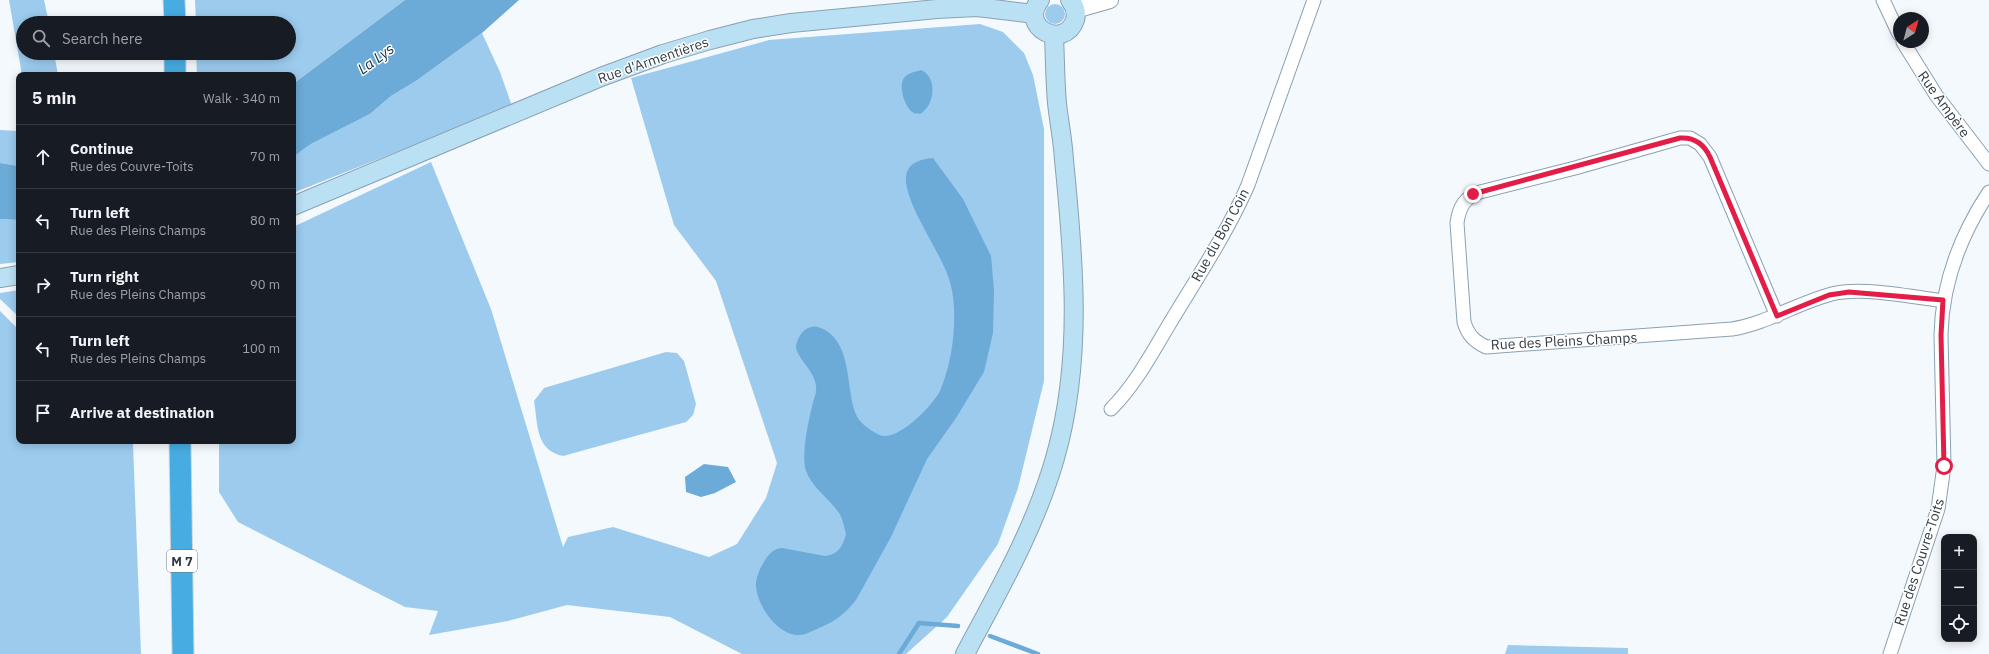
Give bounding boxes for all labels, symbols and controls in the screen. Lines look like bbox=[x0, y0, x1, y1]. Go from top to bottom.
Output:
north arrow bbox=[1893, 12, 1929, 48]
search box bbox=[16, 16, 296, 60]
icon: search bbox=[30, 27, 52, 49]
text: Search here bbox=[62, 29, 142, 48]
street label: Rue d'Armentières bbox=[595, 32, 711, 87]
water label: La Lys bbox=[354, 39, 398, 78]
street label: Rue Ampère bbox=[1914, 67, 1974, 141]
text: 5 min bbox=[32, 87, 76, 109]
text: Walk · 340 m bbox=[203, 90, 280, 107]
text: Continue bbox=[70, 139, 134, 158]
icon: ahead bbox=[32, 146, 54, 168]
text: 70 m bbox=[250, 148, 280, 165]
text: Rue des Couvre-Toits bbox=[70, 158, 194, 175]
street label: Rue du Bon Coin bbox=[1187, 185, 1253, 285]
route end bbox=[1464, 185, 1482, 203]
text: Turn left bbox=[70, 203, 130, 222]
icon: left bbox=[32, 210, 54, 232]
text: 80 m bbox=[250, 212, 280, 229]
text: Rue des Pleins Champs bbox=[70, 222, 206, 239]
text: Turn right bbox=[70, 267, 139, 286]
icon: right bbox=[32, 274, 54, 296]
text: 90 m bbox=[250, 276, 280, 293]
text: Rue des Pleins Champs bbox=[70, 286, 206, 303]
street label: Rue des Pleins Champs bbox=[1490, 328, 1638, 354]
text: Turn left bbox=[70, 331, 130, 350]
icon: left bbox=[32, 338, 54, 360]
text: 100 m bbox=[242, 340, 280, 357]
text: Rue des Pleins Champs bbox=[70, 350, 206, 367]
icon: arrive bbox=[32, 402, 54, 424]
text: Arrive at destination bbox=[70, 403, 214, 422]
route start bbox=[1935, 457, 1953, 475]
street label: Rue des Couvre-Toits bbox=[1890, 496, 1948, 628]
map controls bbox=[1941, 534, 1977, 642]
button: + bbox=[1941, 534, 1977, 570]
road number: M 7 bbox=[167, 550, 197, 572]
button: − bbox=[1941, 570, 1977, 606]
button: locate bbox=[1941, 606, 1977, 642]

